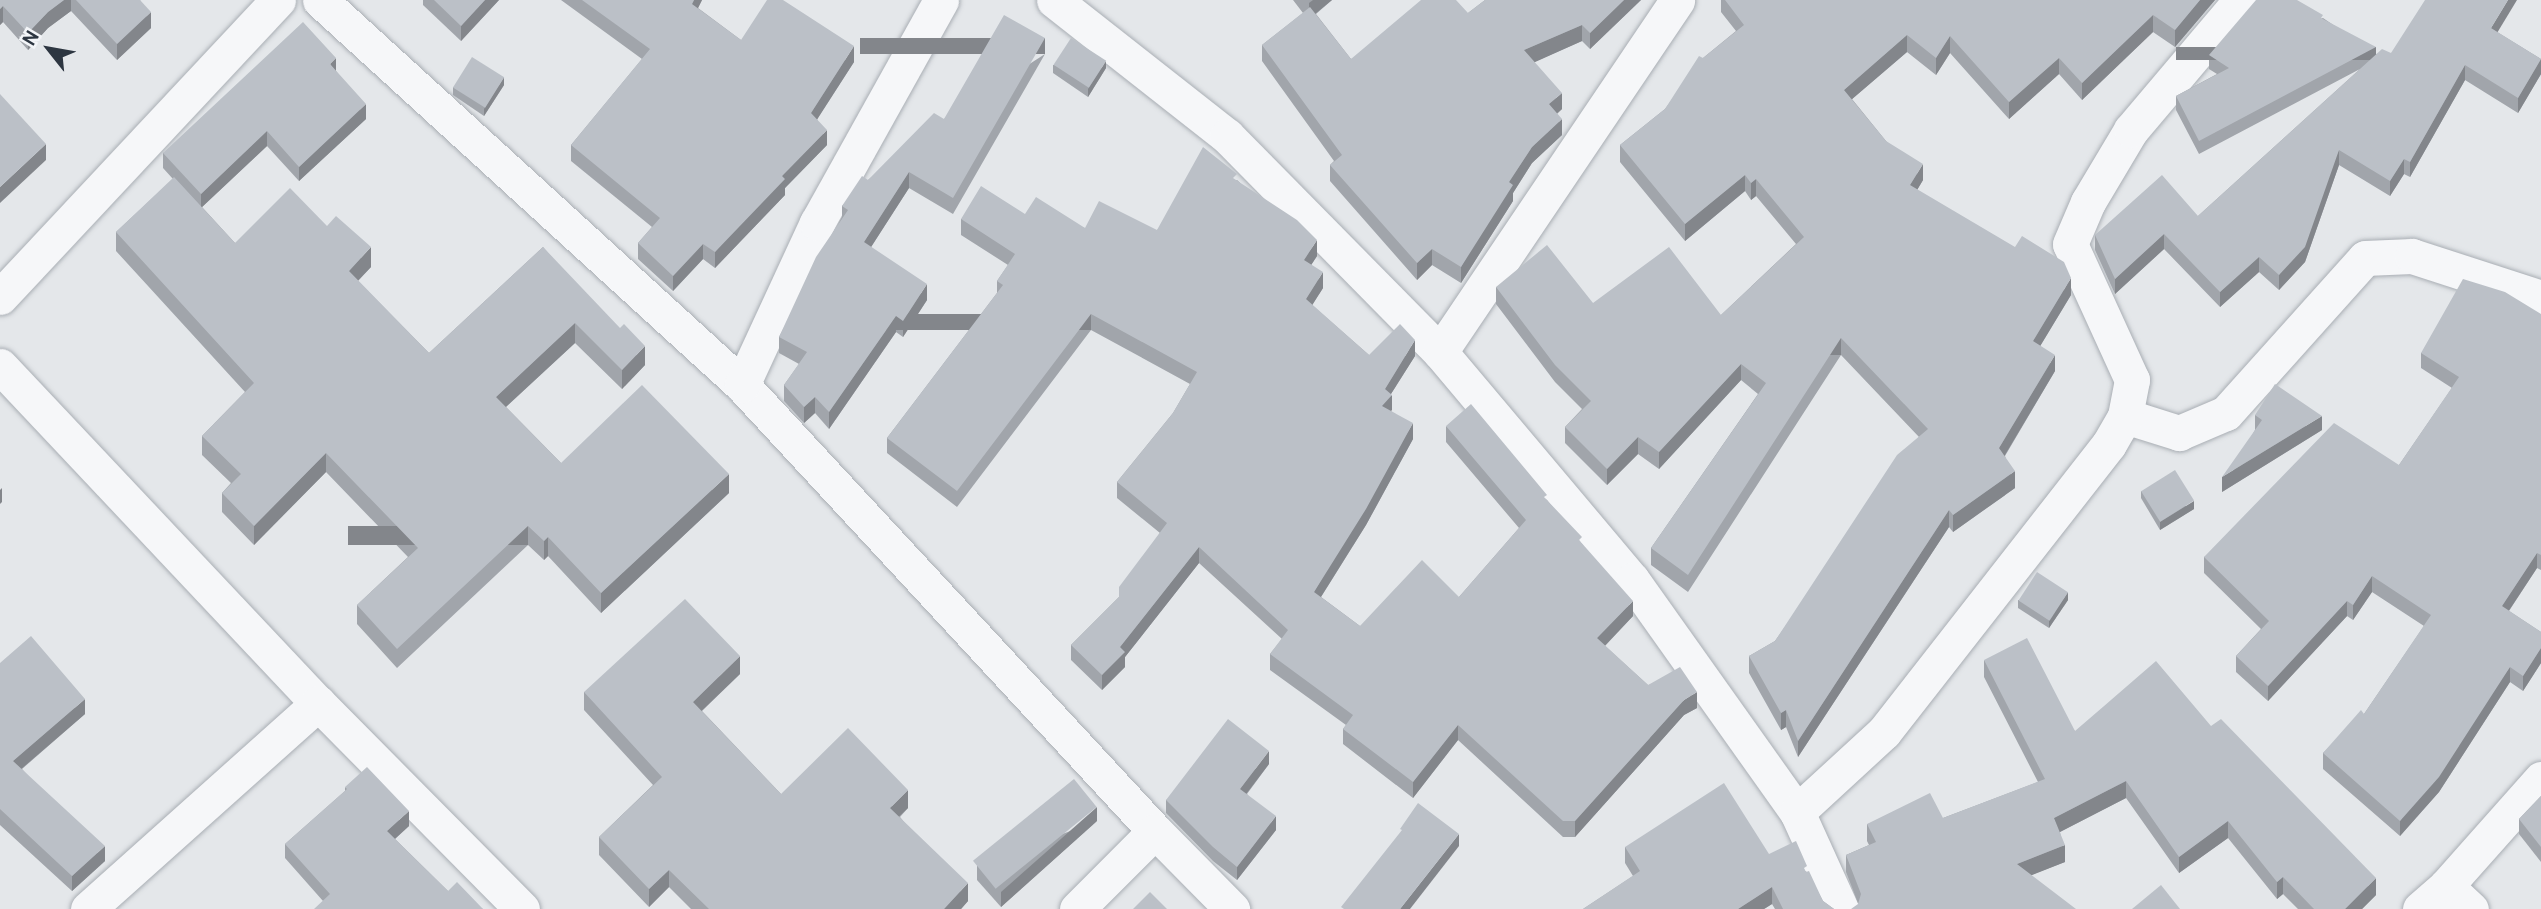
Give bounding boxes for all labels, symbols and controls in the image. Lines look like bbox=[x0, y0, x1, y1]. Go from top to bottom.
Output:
north arrow bbox=[14, 14, 84, 84]
text: N bbox=[17, 26, 44, 50]

